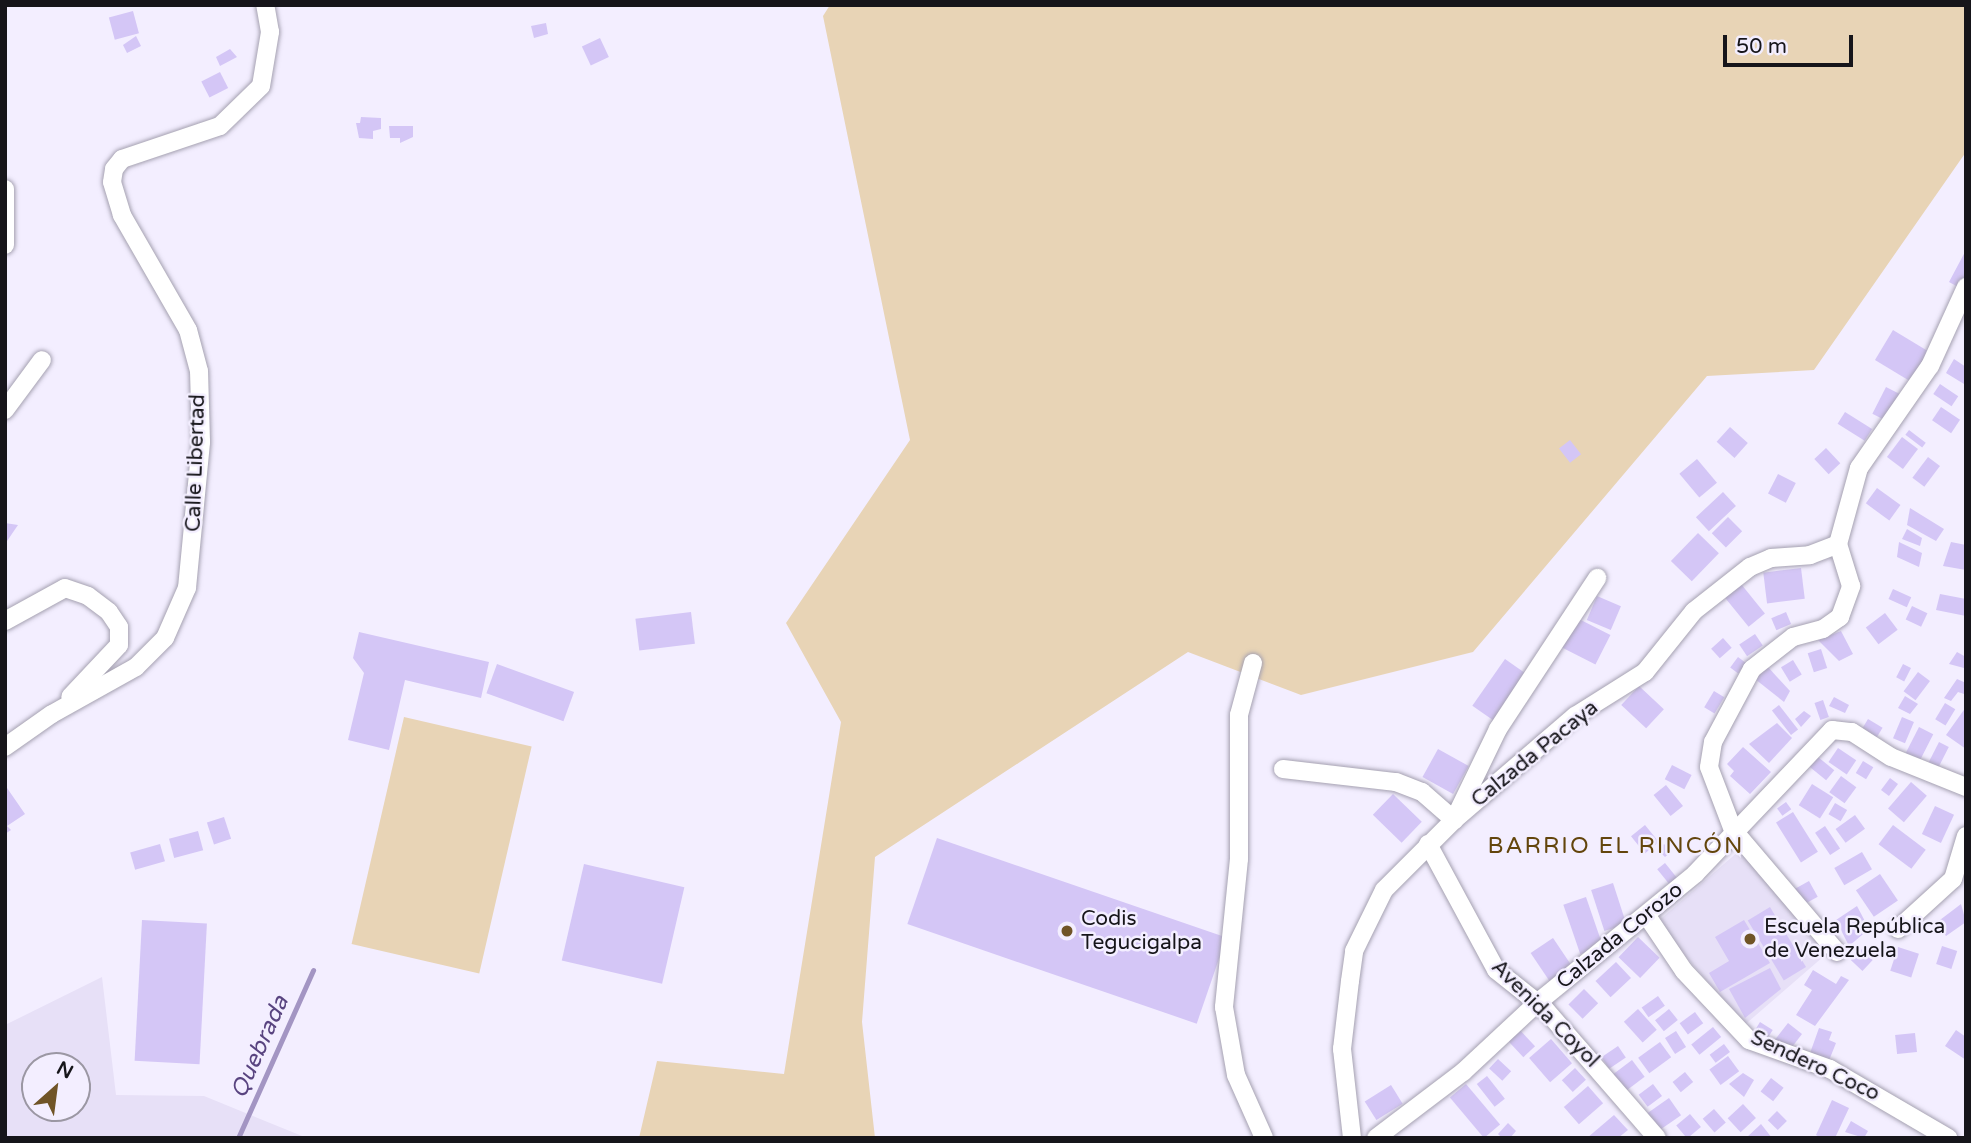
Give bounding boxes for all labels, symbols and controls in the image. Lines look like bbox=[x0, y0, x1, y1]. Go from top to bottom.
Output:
scale bar bbox=[1726, 21, 1856, 65]
text: 50 m bbox=[1736, 34, 1787, 59]
street label: Calle Libertad bbox=[181, 394, 211, 532]
street label: Calzada Pacaya bbox=[1467, 695, 1603, 813]
district label: BARRIO EL RINCÓN bbox=[1489, 832, 1743, 860]
street label: Calzada Corozo bbox=[1552, 877, 1688, 995]
place label: Codis Tegucigalpa bbox=[1081, 906, 1202, 956]
place label: Escuela República de Venezuela bbox=[1764, 914, 1945, 964]
marker: Codis Tegucigalpa bbox=[1059, 923, 1075, 939]
marker: Escuela República de Venezuela bbox=[1742, 931, 1758, 947]
street label: Avenida Coyol bbox=[1486, 955, 1604, 1073]
water label: Quebrada bbox=[225, 992, 295, 1102]
street label: Sendero Coco bbox=[1746, 1025, 1884, 1107]
north arrow bbox=[21, 1052, 91, 1122]
text: N bbox=[53, 1057, 77, 1084]

